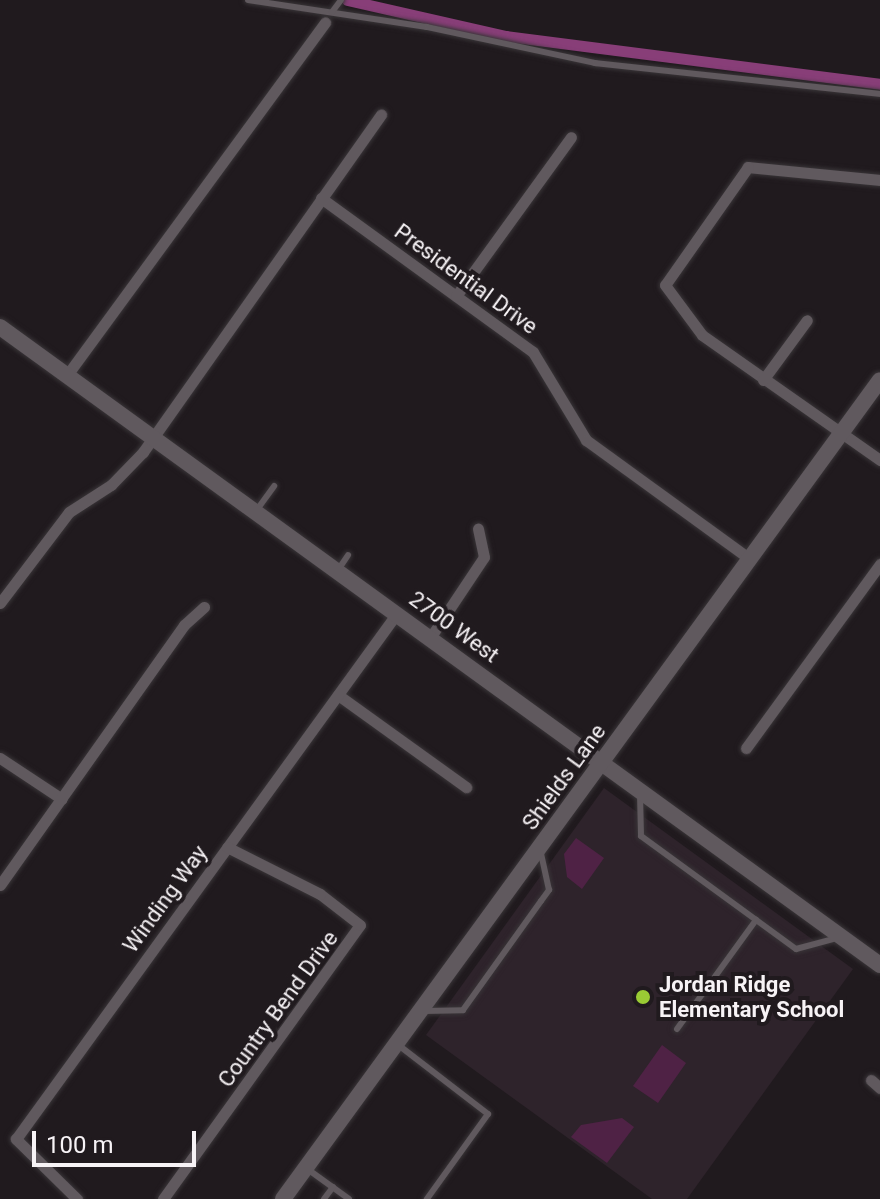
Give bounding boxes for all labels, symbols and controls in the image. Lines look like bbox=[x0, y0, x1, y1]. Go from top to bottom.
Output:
street label: Presidential Drive bbox=[389, 218, 543, 340]
street label: 2700 West bbox=[404, 586, 504, 668]
street label: Shields Lane bbox=[517, 719, 611, 835]
street label: Winding Way bbox=[117, 840, 213, 958]
street label: Country Bend Drive bbox=[212, 926, 344, 1092]
place label: Jordan Ridge Elementary School bbox=[659, 971, 844, 1022]
marker: Jordan Ridge Elementary School bbox=[634, 988, 652, 1006]
scale bar bbox=[36, 1115, 200, 1165]
text: 100 m bbox=[46, 1131, 113, 1159]

